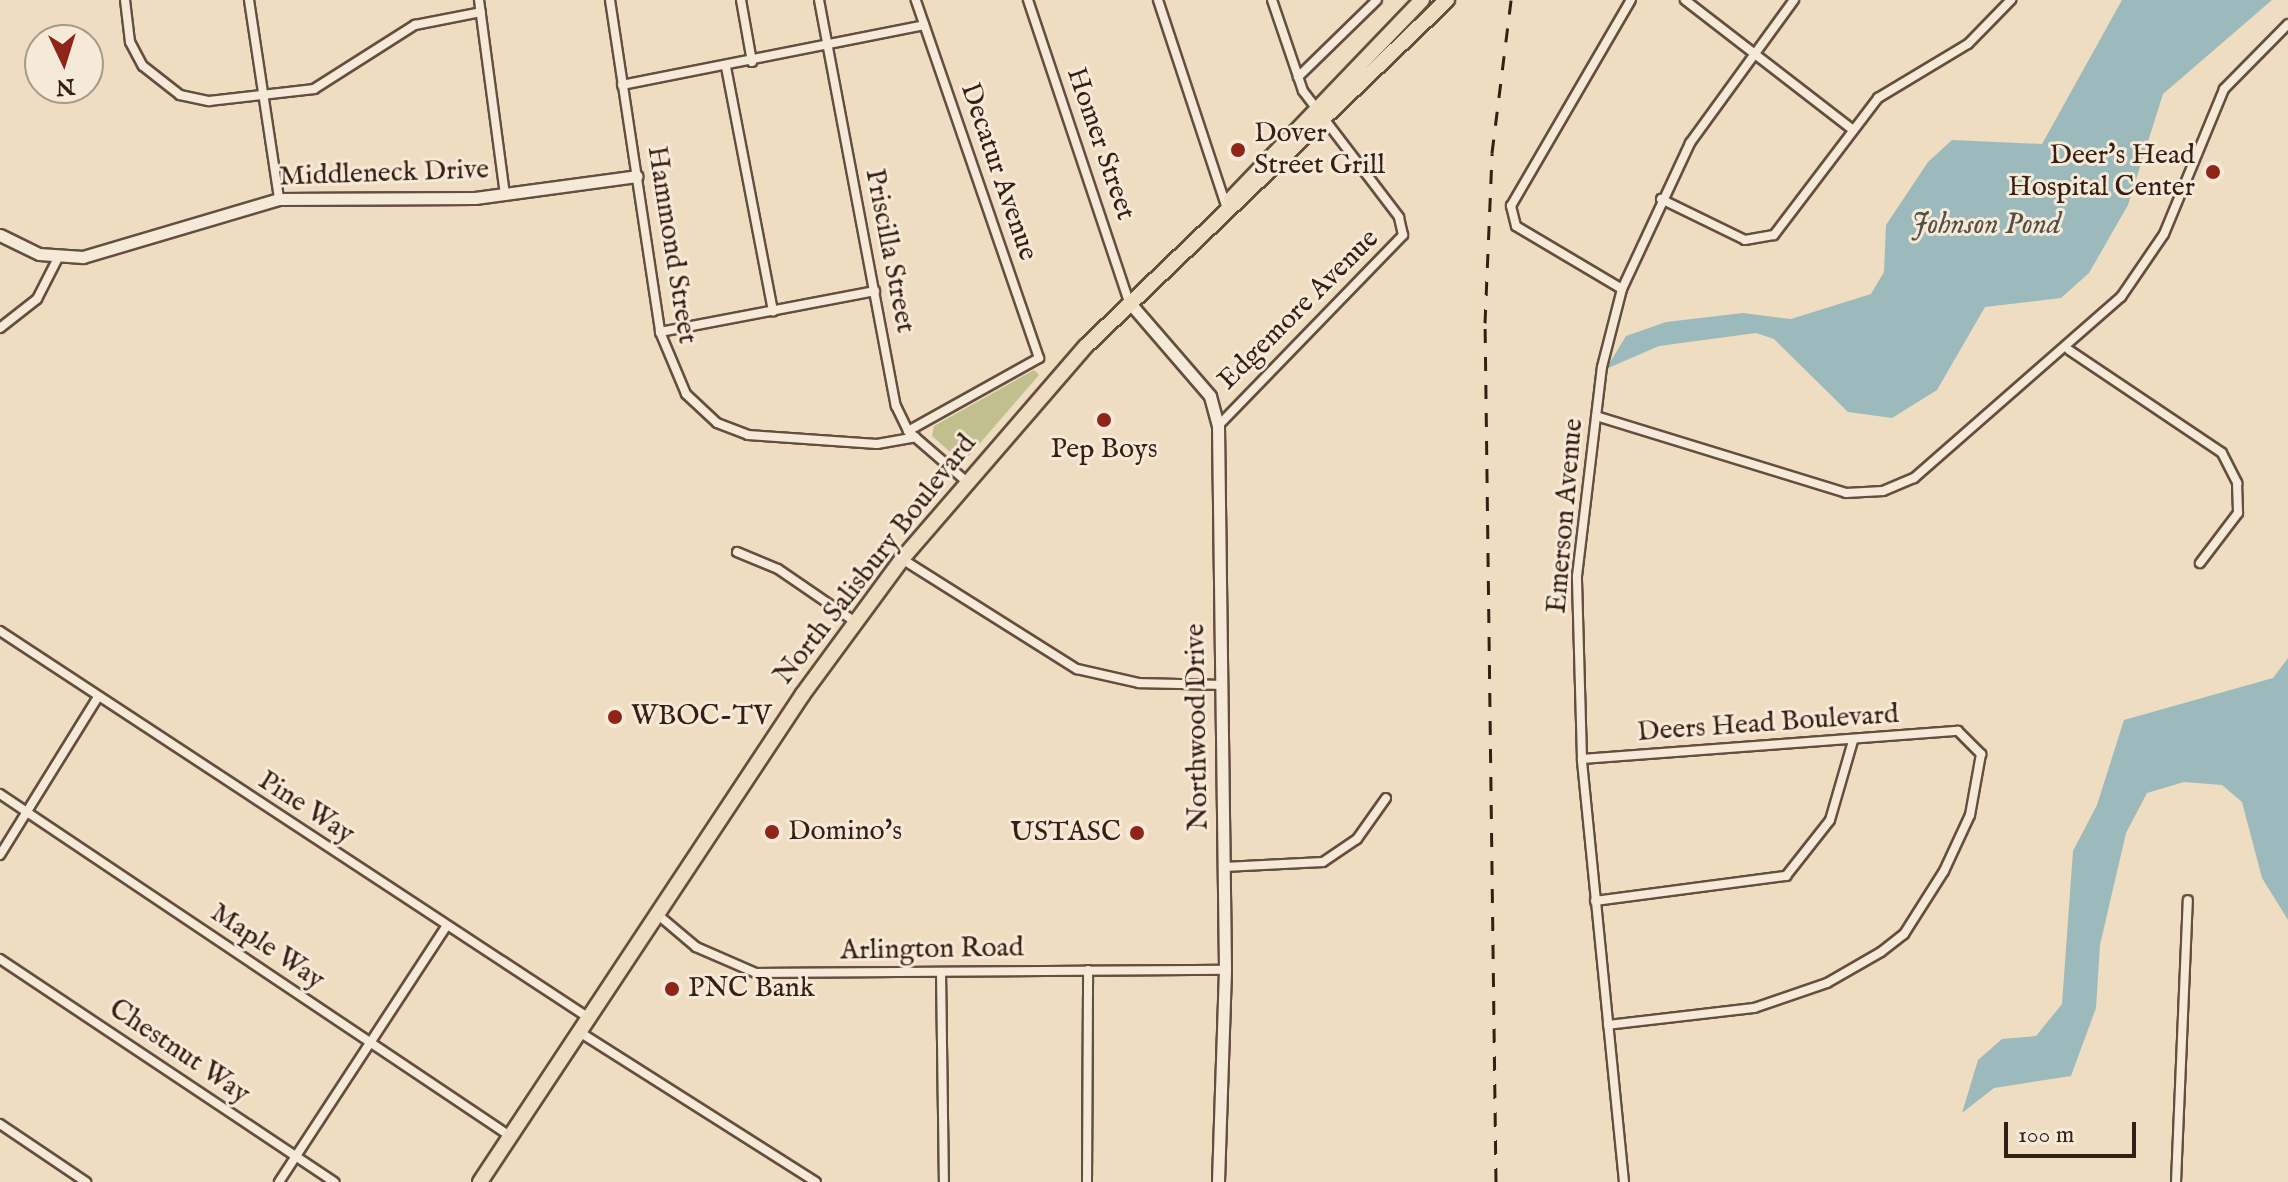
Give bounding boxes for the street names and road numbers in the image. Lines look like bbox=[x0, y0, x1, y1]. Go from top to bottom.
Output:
street label: Homer Street bbox=[1058, 63, 1142, 225]
street label: Decatur Avenue bbox=[952, 79, 1044, 265]
street label: Hammond Street bbox=[639, 144, 703, 346]
street label: Middleneck Drive bbox=[278, 154, 490, 194]
street label: Priscilla Street bbox=[857, 166, 921, 336]
street label: Edgemore Avenue bbox=[1212, 223, 1386, 397]
street label: Emerson Avenue bbox=[1541, 417, 1591, 615]
street label: North Salisbury Boulevard bbox=[768, 428, 984, 692]
street label: Northwood Drive bbox=[1179, 623, 1217, 831]
street label: Deers Head Boulevard bbox=[1636, 698, 1900, 750]
street label: Pine Way bbox=[252, 764, 360, 852]
street label: Maple Way bbox=[203, 897, 331, 997]
street label: Arlington Road bbox=[840, 932, 1024, 968]
street label: Chestnut Way bbox=[102, 993, 256, 1111]

